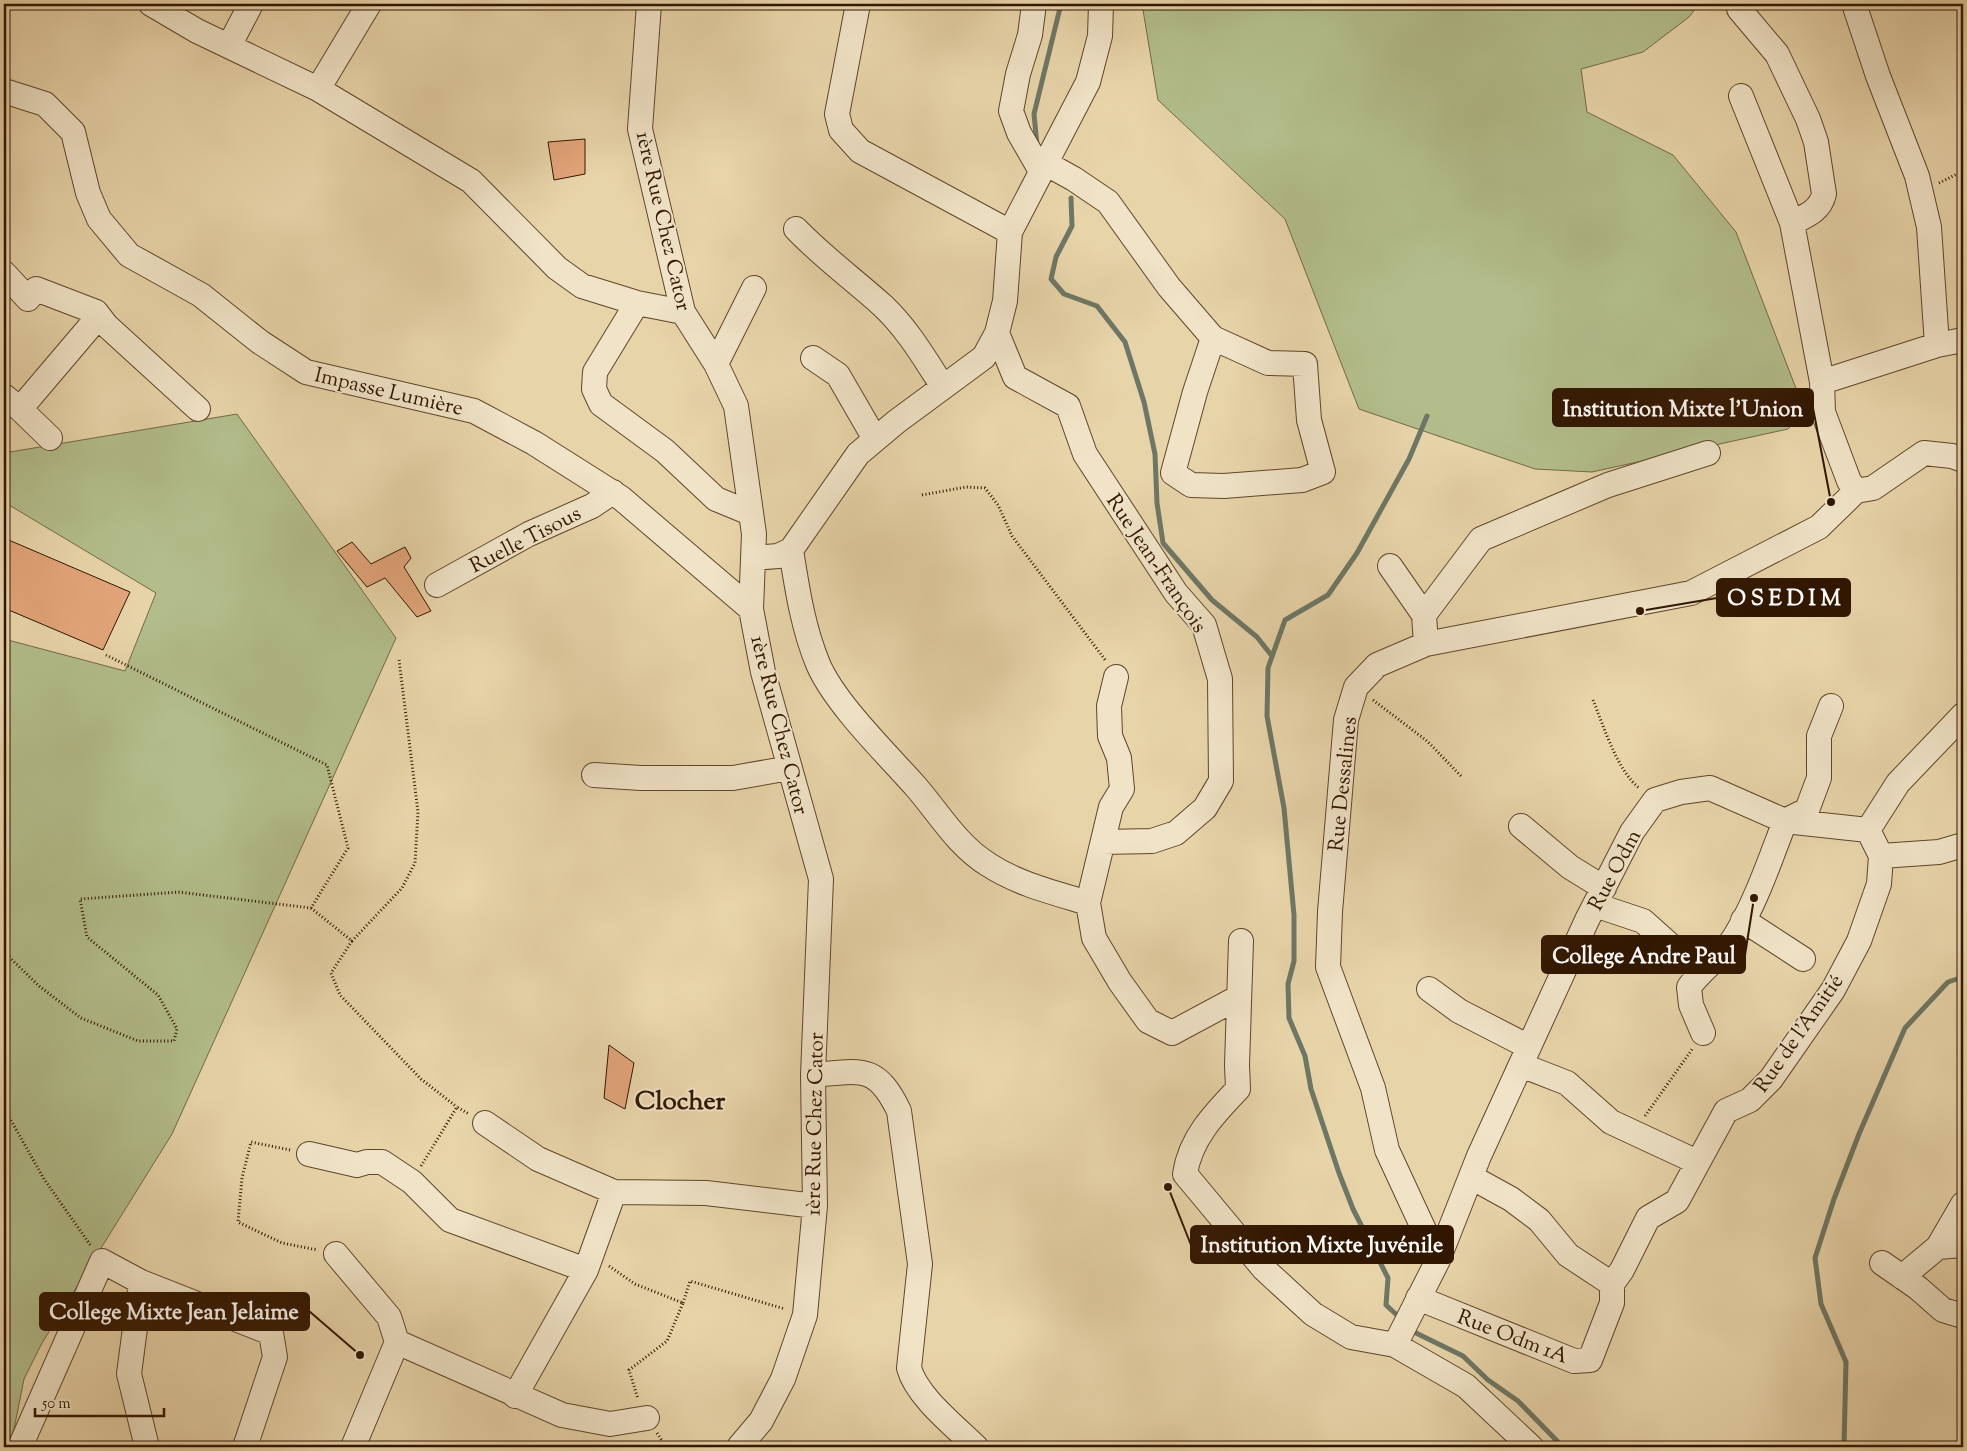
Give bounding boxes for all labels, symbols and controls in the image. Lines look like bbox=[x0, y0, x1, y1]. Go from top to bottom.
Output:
street label: 1ère Rue Chez Cator bbox=[627, 129, 697, 314]
street label: Impasse Lumière bbox=[311, 361, 466, 425]
callout: Institution Mixte l'Union bbox=[1553, 389, 1813, 426]
text: Institution Mixte l'Union bbox=[1563, 395, 1803, 427]
street label: Rue Jean-François bbox=[1098, 489, 1213, 640]
street label: Ruelle Tisous bbox=[465, 500, 587, 582]
callout: O S E D I M bbox=[1717, 579, 1850, 616]
text: O S E D I M bbox=[1727, 584, 1842, 616]
street label: 1ère Rue Chez Cator bbox=[741, 633, 815, 818]
street label: Rue Dessalines bbox=[1322, 715, 1366, 853]
street label: Rue Odm bbox=[1582, 825, 1650, 917]
callout: College Andre Paul bbox=[1542, 936, 1745, 973]
text: College Andre Paul bbox=[1552, 942, 1737, 974]
street label: Rue de l'Amitié bbox=[1748, 969, 1852, 1100]
street label: 1ère Rue Chez Cator bbox=[799, 1032, 833, 1216]
district label: Clocher bbox=[635, 1084, 726, 1121]
callout: Institution Mixte Juvénile bbox=[1191, 1226, 1453, 1263]
text: Institution Mixte Juvénile bbox=[1201, 1231, 1443, 1263]
callout: College Mixte Jean Jelaime bbox=[40, 1293, 309, 1330]
text: College Mixte Jean Jelaime bbox=[49, 1298, 299, 1330]
street label: Rue Odm 1A bbox=[1452, 1303, 1572, 1373]
scale bar bbox=[35, 1386, 164, 1418]
text: 50 m bbox=[41, 1394, 71, 1415]

